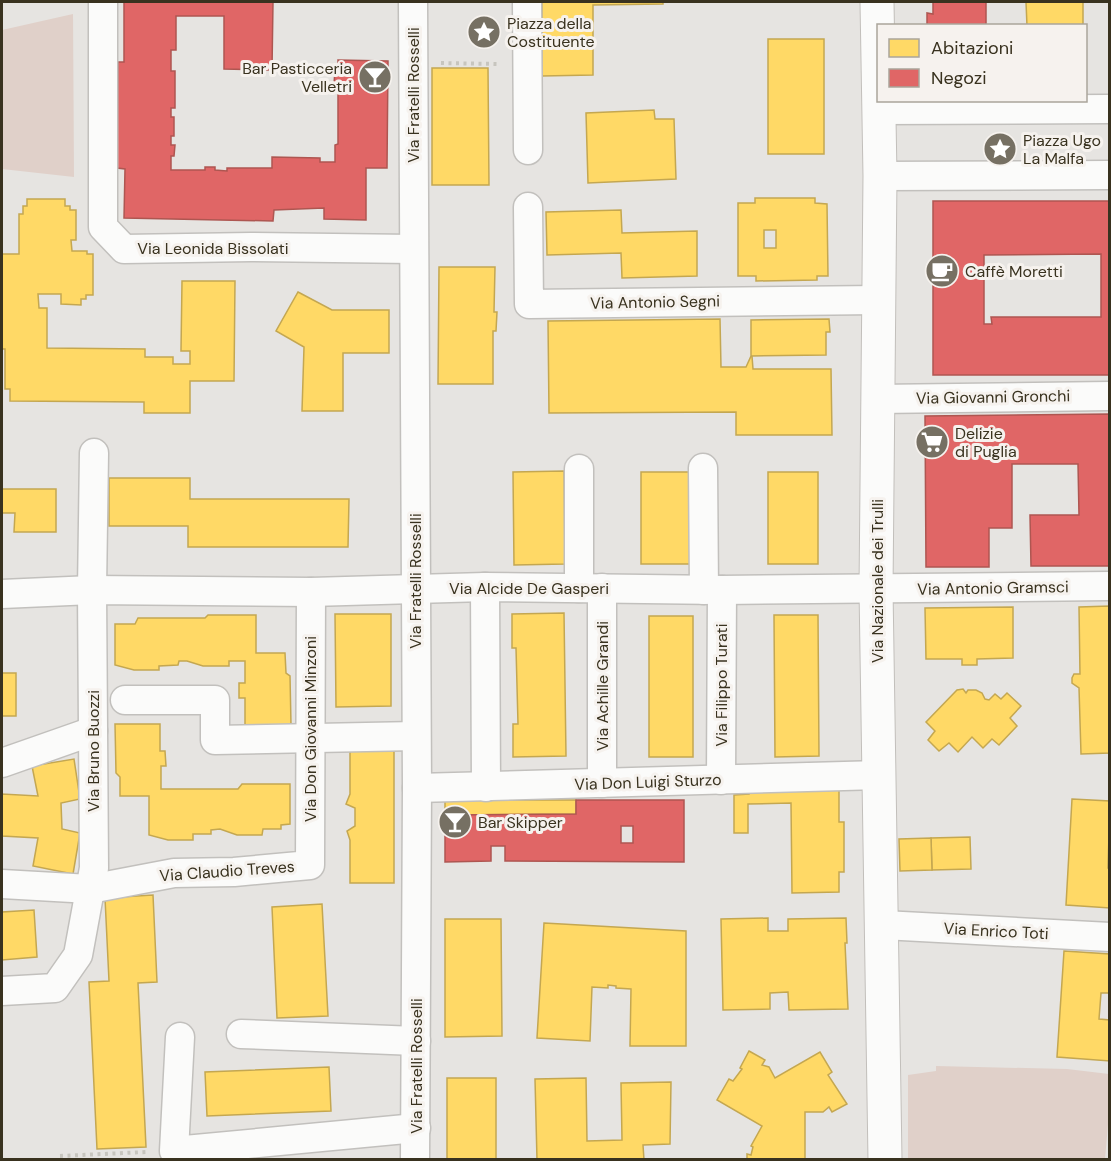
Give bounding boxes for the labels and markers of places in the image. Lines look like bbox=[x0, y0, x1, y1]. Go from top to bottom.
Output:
place label: Piazza della Costituente bbox=[507, 13, 595, 52]
place icon: Piazza della Costituente bbox=[466, 14, 502, 50]
place label: Bar Pasticceria Velletri bbox=[242, 58, 352, 97]
bar icon: Bar Pasticceria Velletri bbox=[357, 59, 393, 95]
place label: Piazza Ugo La Malfa bbox=[1023, 130, 1101, 169]
place icon: Piazza Ugo La Malfa bbox=[982, 131, 1018, 167]
cafe icon: Caffè Moretti bbox=[924, 253, 960, 289]
place label: Caffè Moretti bbox=[965, 261, 1063, 282]
place label: Delizie di Puglia bbox=[955, 423, 1017, 462]
supermarket icon: Delizie di Puglia bbox=[914, 424, 950, 460]
bar icon: Bar Skipper bbox=[437, 804, 473, 840]
place label: Bar Skipper bbox=[478, 812, 563, 833]

